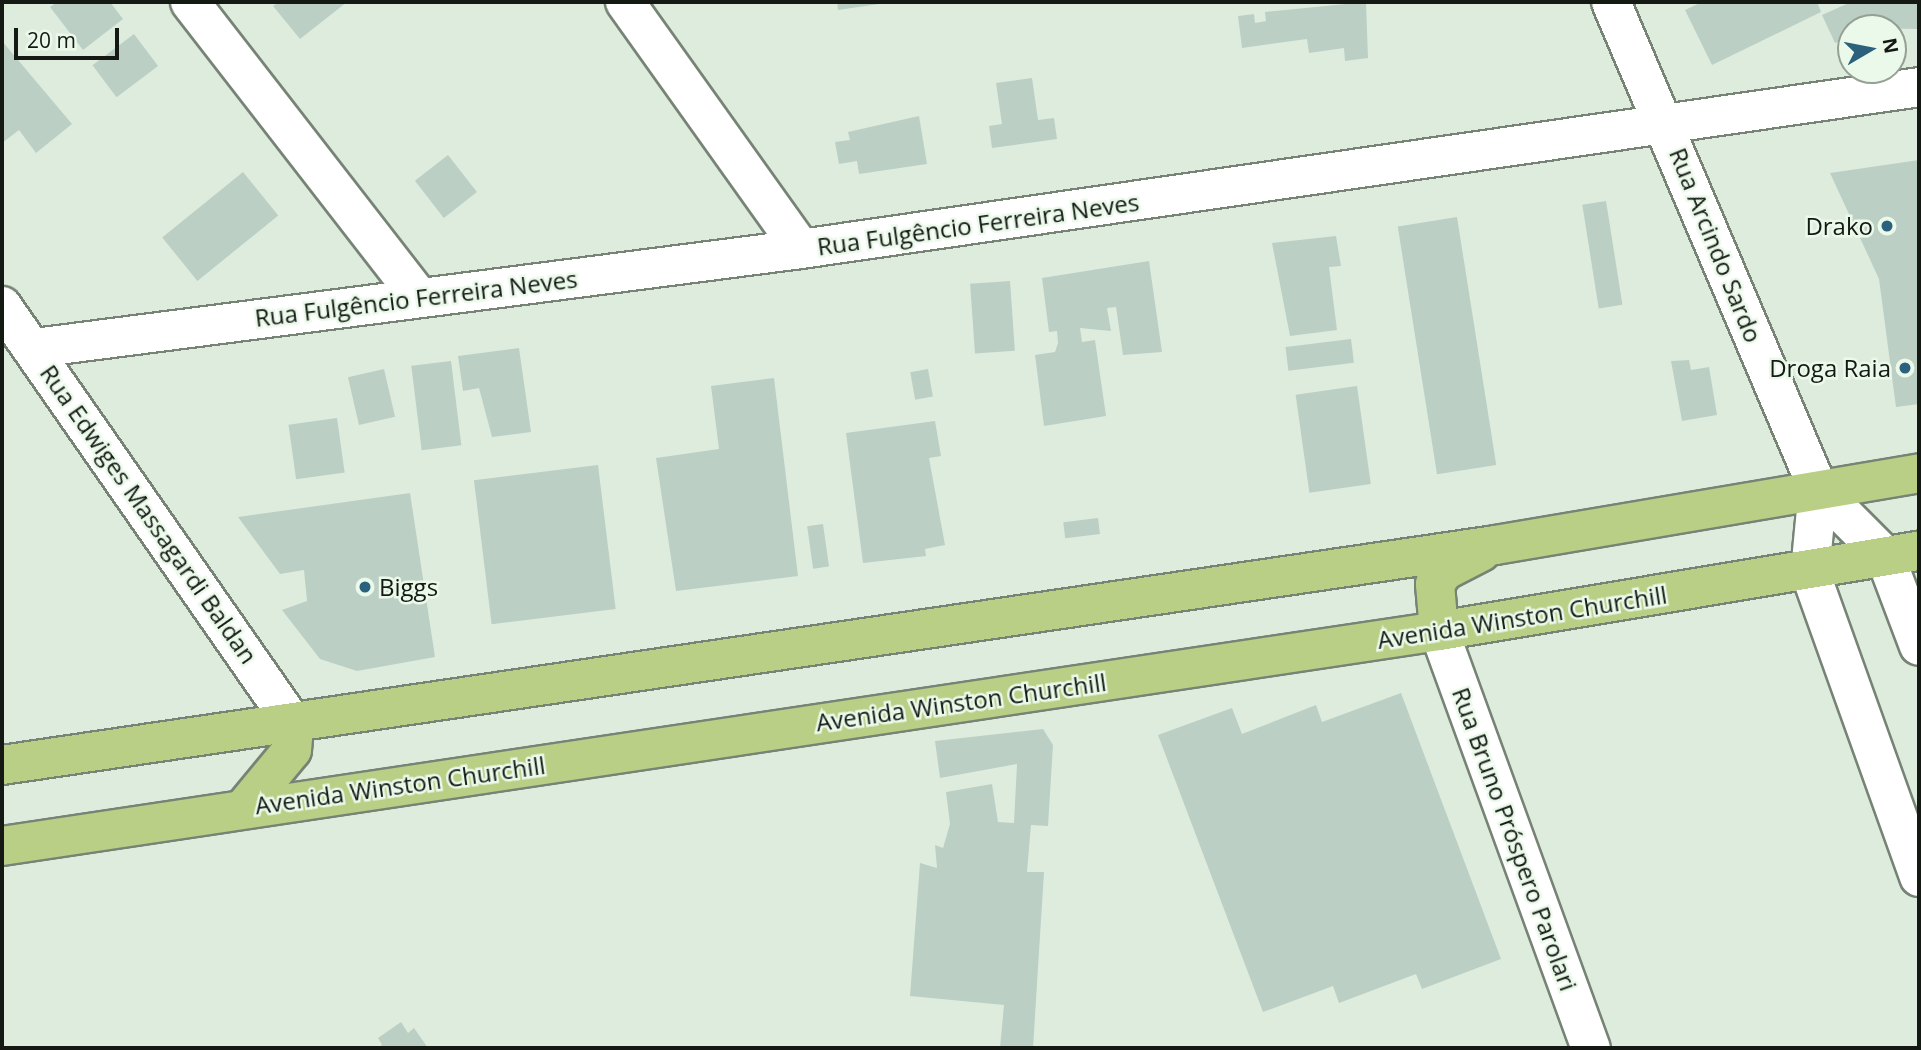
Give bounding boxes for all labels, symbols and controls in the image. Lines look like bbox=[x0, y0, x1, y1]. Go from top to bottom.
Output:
scale bar bbox=[18, 14, 122, 58]
north arrow bbox=[1837, 14, 1907, 84]
text: 20 m bbox=[27, 26, 76, 54]
text: N bbox=[1877, 36, 1905, 56]
street label: Rua Arcindo Sardo bbox=[1664, 144, 1768, 346]
street label: Rua Fulgêncio Ferreira Neves bbox=[815, 187, 1141, 261]
place label: Drako bbox=[1805, 212, 1873, 240]
marker: Drako bbox=[1879, 218, 1895, 234]
street label: Rua Fulgêncio Ferreira Neves bbox=[253, 264, 579, 332]
place label: Droga Raia bbox=[1769, 354, 1891, 382]
street label: Rua Edwiges Massagardi Baldan bbox=[35, 359, 263, 669]
marker: Droga Raia bbox=[1897, 360, 1913, 376]
place label: Biggs bbox=[379, 573, 438, 601]
marker: Biggs bbox=[357, 579, 373, 595]
street label: Avenida Winston Churchill bbox=[1375, 580, 1669, 654]
street label: Avenida Winston Churchill bbox=[814, 667, 1108, 737]
street label: Rua Bruno Próspero Parolari bbox=[1447, 683, 1583, 995]
street label: Avenida Winston Churchill bbox=[253, 750, 547, 820]

